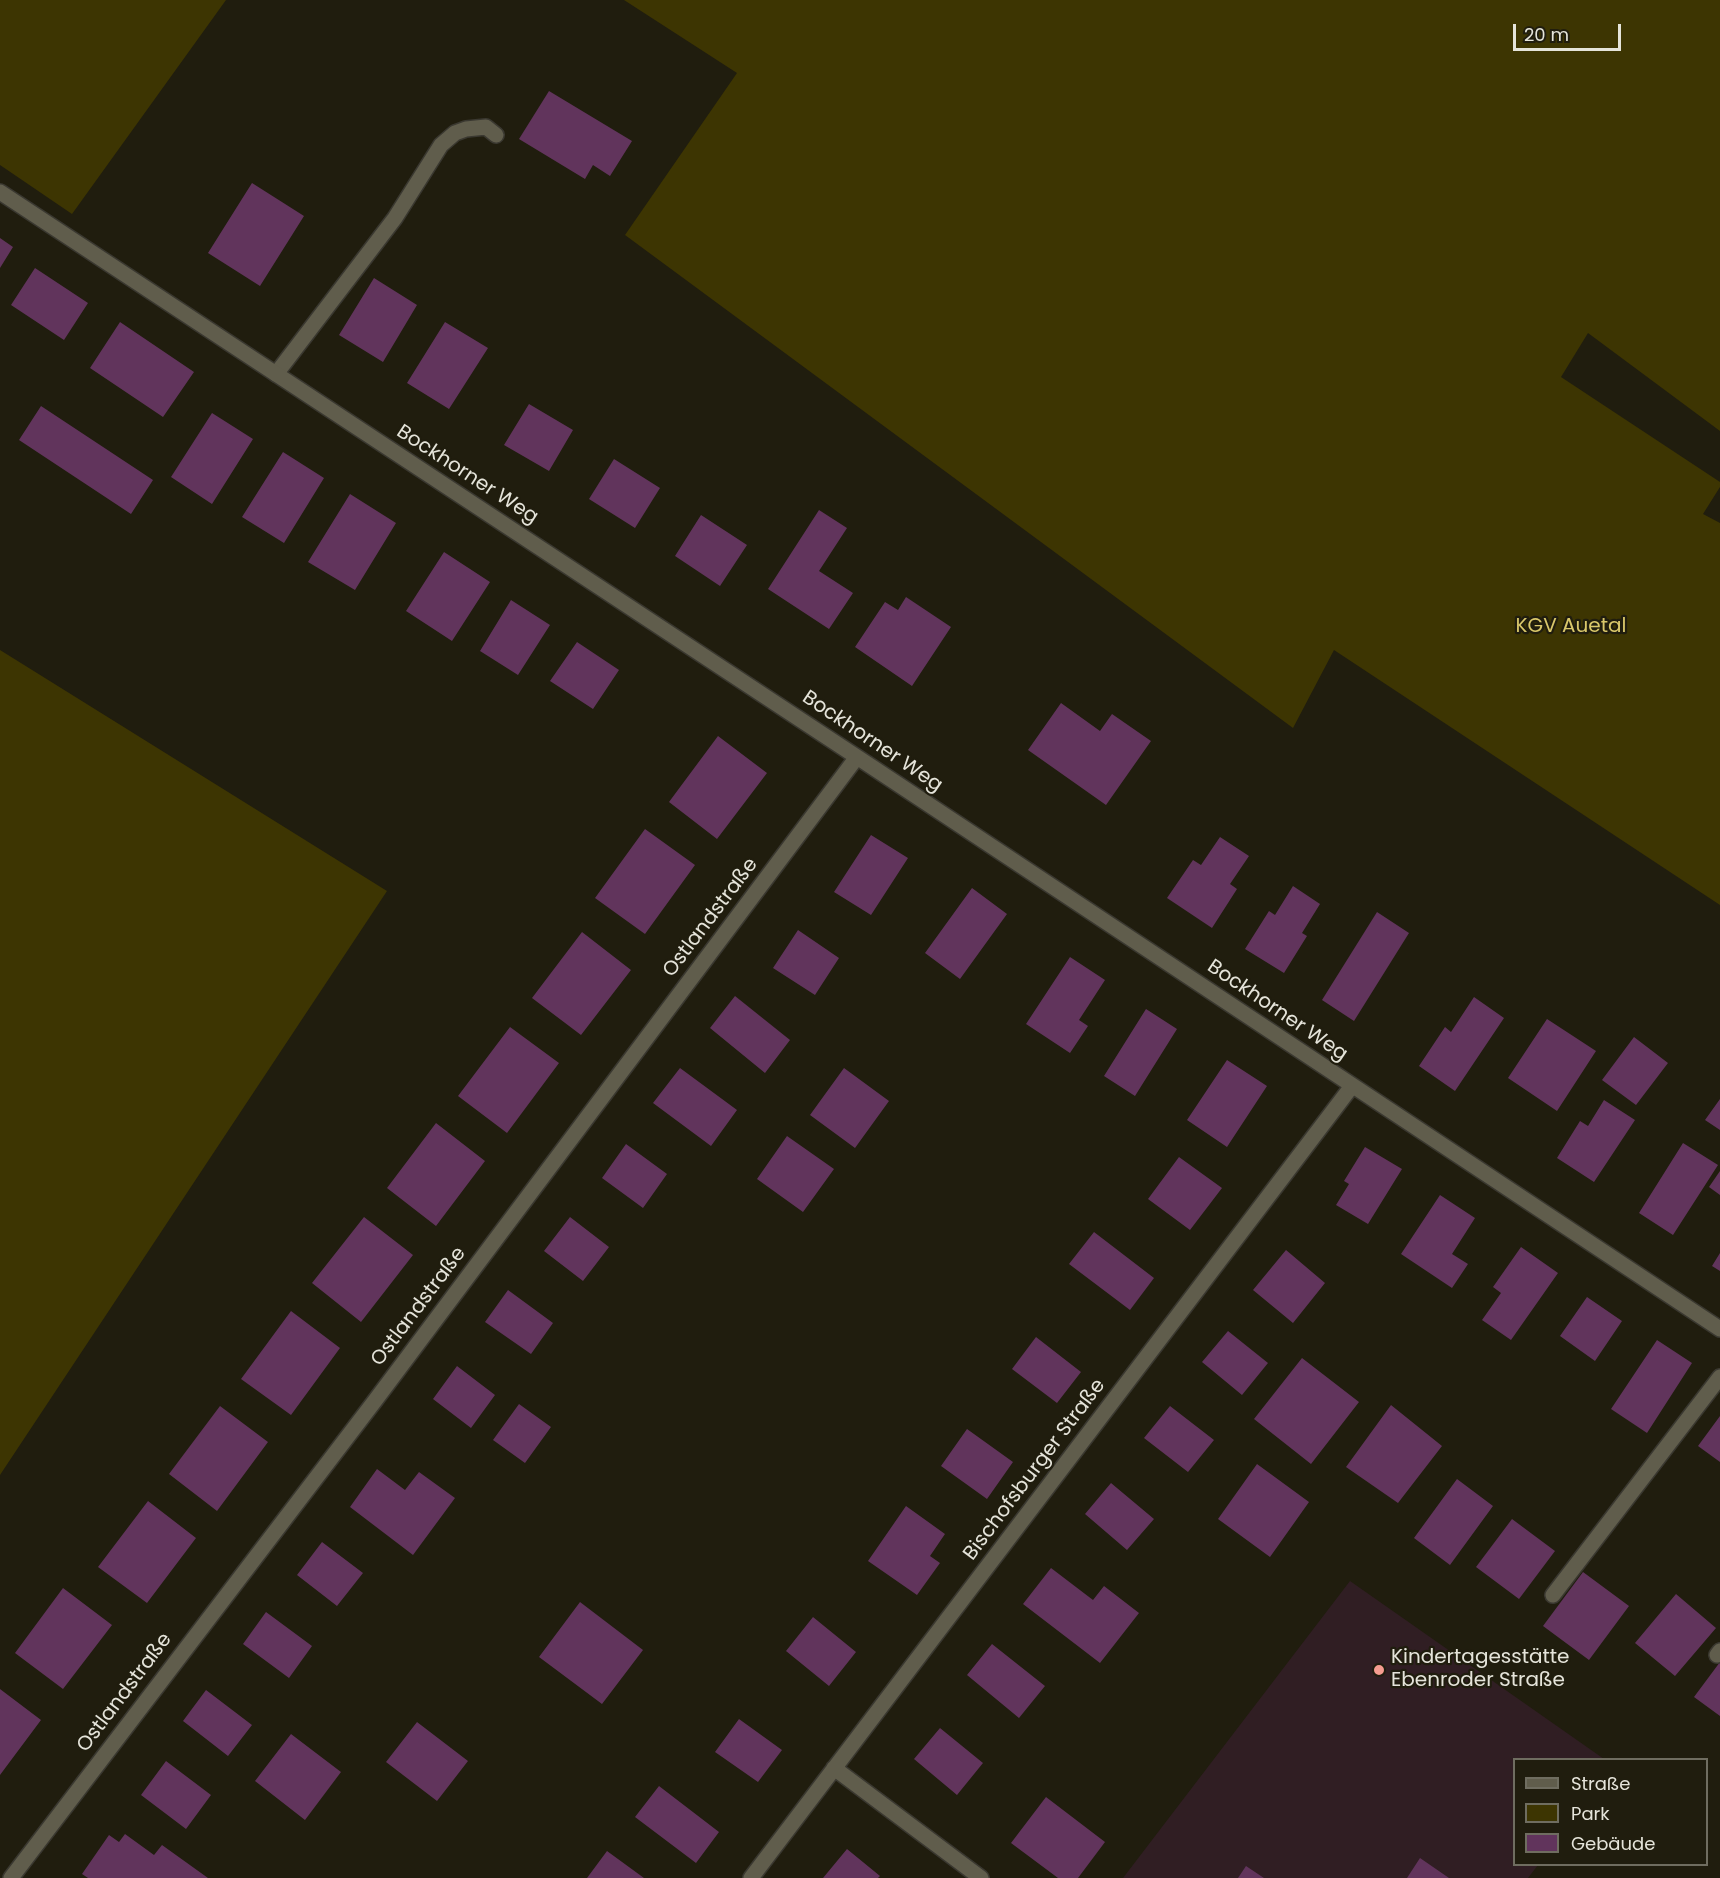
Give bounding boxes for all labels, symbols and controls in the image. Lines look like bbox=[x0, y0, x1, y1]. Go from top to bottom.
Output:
scale bar bbox=[1516, 12, 1624, 50]
text: 20 m bbox=[1524, 22, 1569, 47]
street label: Bockhorner Weg bbox=[392, 420, 542, 530]
park label: KGV Auetal bbox=[1516, 615, 1626, 639]
street label: Bockhorner Weg bbox=[797, 686, 947, 798]
street label: Ostlandstraße bbox=[658, 854, 764, 982]
street label: Bockhorner Weg bbox=[1202, 955, 1352, 1067]
street label: Ostlandstraße bbox=[366, 1243, 472, 1371]
street label: Bischofsburger Straße bbox=[959, 1375, 1111, 1565]
street label: Ostlandstraße bbox=[72, 1629, 178, 1757]
place label: Kindertagesstätte Ebenroder Straße bbox=[1391, 1646, 1569, 1693]
marker: Kindertagesstätte Ebenroder Straße bbox=[1372, 1663, 1386, 1677]
legend bbox=[1513, 1758, 1708, 1866]
text: Straße bbox=[1571, 1771, 1630, 1796]
text: Park bbox=[1571, 1801, 1610, 1826]
text: Gebäude bbox=[1571, 1831, 1655, 1856]

